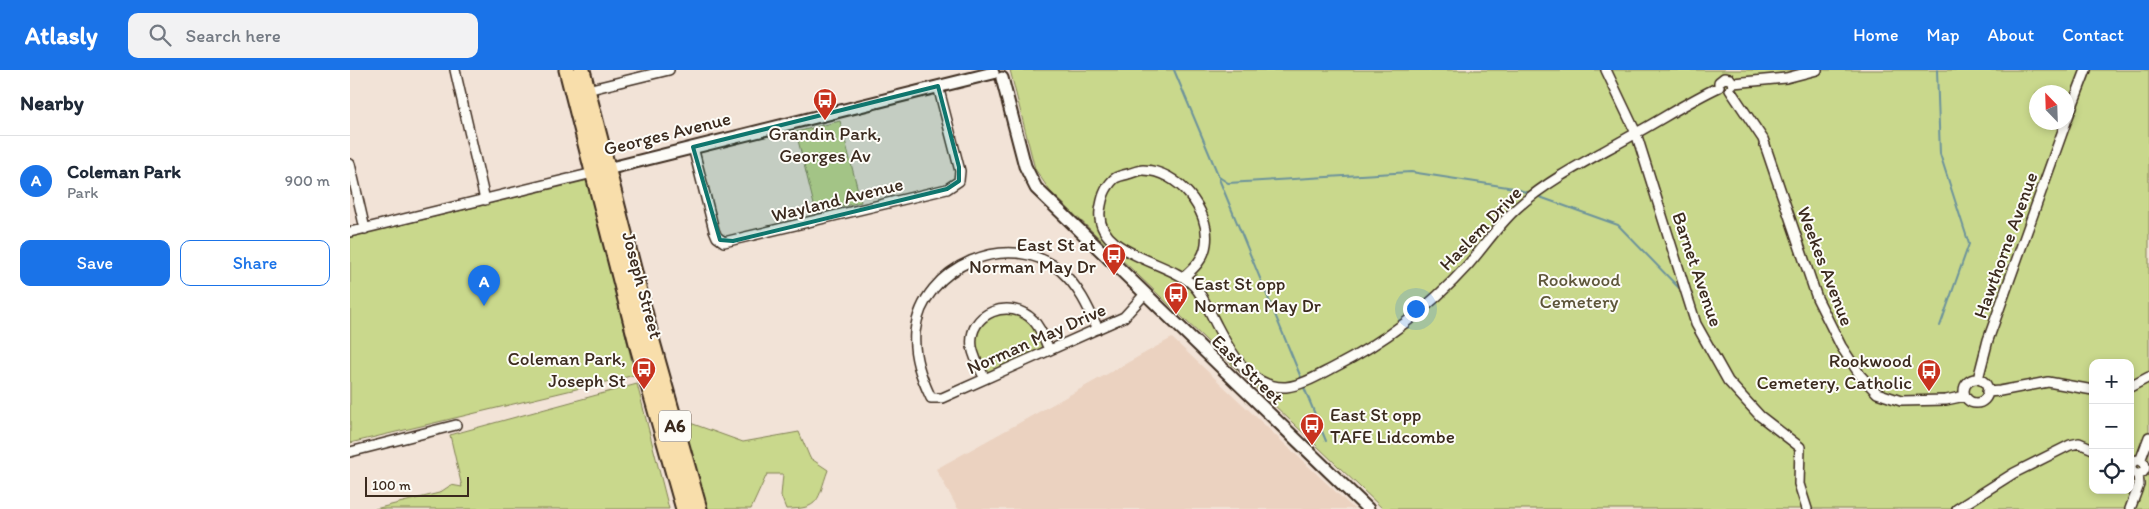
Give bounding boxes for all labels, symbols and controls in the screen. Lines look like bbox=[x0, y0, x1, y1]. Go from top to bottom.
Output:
search box bbox=[128, 13, 478, 58]
text: Atlasly bbox=[25, 21, 98, 50]
icon: search bbox=[146, 21, 174, 49]
text: Search here bbox=[186, 24, 281, 47]
text: Home bbox=[1853, 24, 1899, 46]
text: Map bbox=[1927, 24, 1960, 46]
text: About bbox=[1988, 24, 2034, 46]
text: Contact bbox=[2062, 24, 2124, 46]
north arrow bbox=[2029, 85, 2074, 130]
bus stop icon: Grandin Park, Georges Av bbox=[812, 87, 838, 121]
text: Nearby bbox=[20, 90, 84, 115]
street label: Georges Avenue bbox=[601, 107, 733, 160]
place label: Grandin Park, Georges Av bbox=[768, 122, 882, 167]
text: Coleman Park bbox=[67, 160, 181, 183]
street label: Hawthorne Avenue bbox=[1968, 169, 2043, 322]
text: A bbox=[31, 171, 41, 190]
text: 900 m bbox=[285, 171, 330, 190]
street label: Wayland Avenue bbox=[769, 172, 905, 227]
street label: Haslem Drive bbox=[1434, 181, 1526, 276]
text: Park bbox=[67, 183, 98, 202]
street label: Weekes Avenue bbox=[1792, 203, 1859, 329]
street label: Barnet Avenue bbox=[1667, 209, 1728, 330]
street label: Joseph Street bbox=[617, 229, 668, 341]
place label: East St at Norman May Dr bbox=[969, 233, 1097, 278]
button: Save bbox=[20, 240, 170, 286]
button: Share bbox=[180, 240, 330, 286]
bus stop icon: East St at Norman May Dr bbox=[1101, 242, 1127, 276]
pin: A bbox=[468, 265, 500, 306]
park label: Rookwood Cemetery bbox=[1537, 268, 1621, 313]
place label: East St opp Norman May Dr bbox=[1194, 272, 1322, 317]
bus stop icon: East St opp Norman May Dr bbox=[1163, 281, 1189, 315]
your location bbox=[1403, 296, 1429, 322]
street label: Norman May Drive bbox=[963, 298, 1109, 379]
street label: East Street bbox=[1207, 330, 1288, 409]
place label: Coleman Park, Joseph St bbox=[508, 347, 626, 392]
place label: Rookwood Cemetery, Catholic bbox=[1756, 349, 1913, 394]
bus stop icon: Coleman Park, Joseph St bbox=[631, 356, 657, 390]
bus stop icon: Rookwood Cemetery, Catholic bbox=[1916, 358, 1942, 392]
map controls bbox=[2089, 359, 2134, 494]
button: + bbox=[2089, 359, 2134, 404]
place label: East St opp TAFE Lidcombe bbox=[1330, 403, 1455, 448]
button: − bbox=[2089, 404, 2134, 449]
road number: A6 bbox=[659, 411, 691, 442]
bus stop icon: East St opp TAFE Lidcombe bbox=[1299, 412, 1325, 446]
button: locate bbox=[2089, 449, 2134, 494]
scale bar bbox=[365, 474, 469, 497]
text: 100 m bbox=[372, 477, 411, 494]

